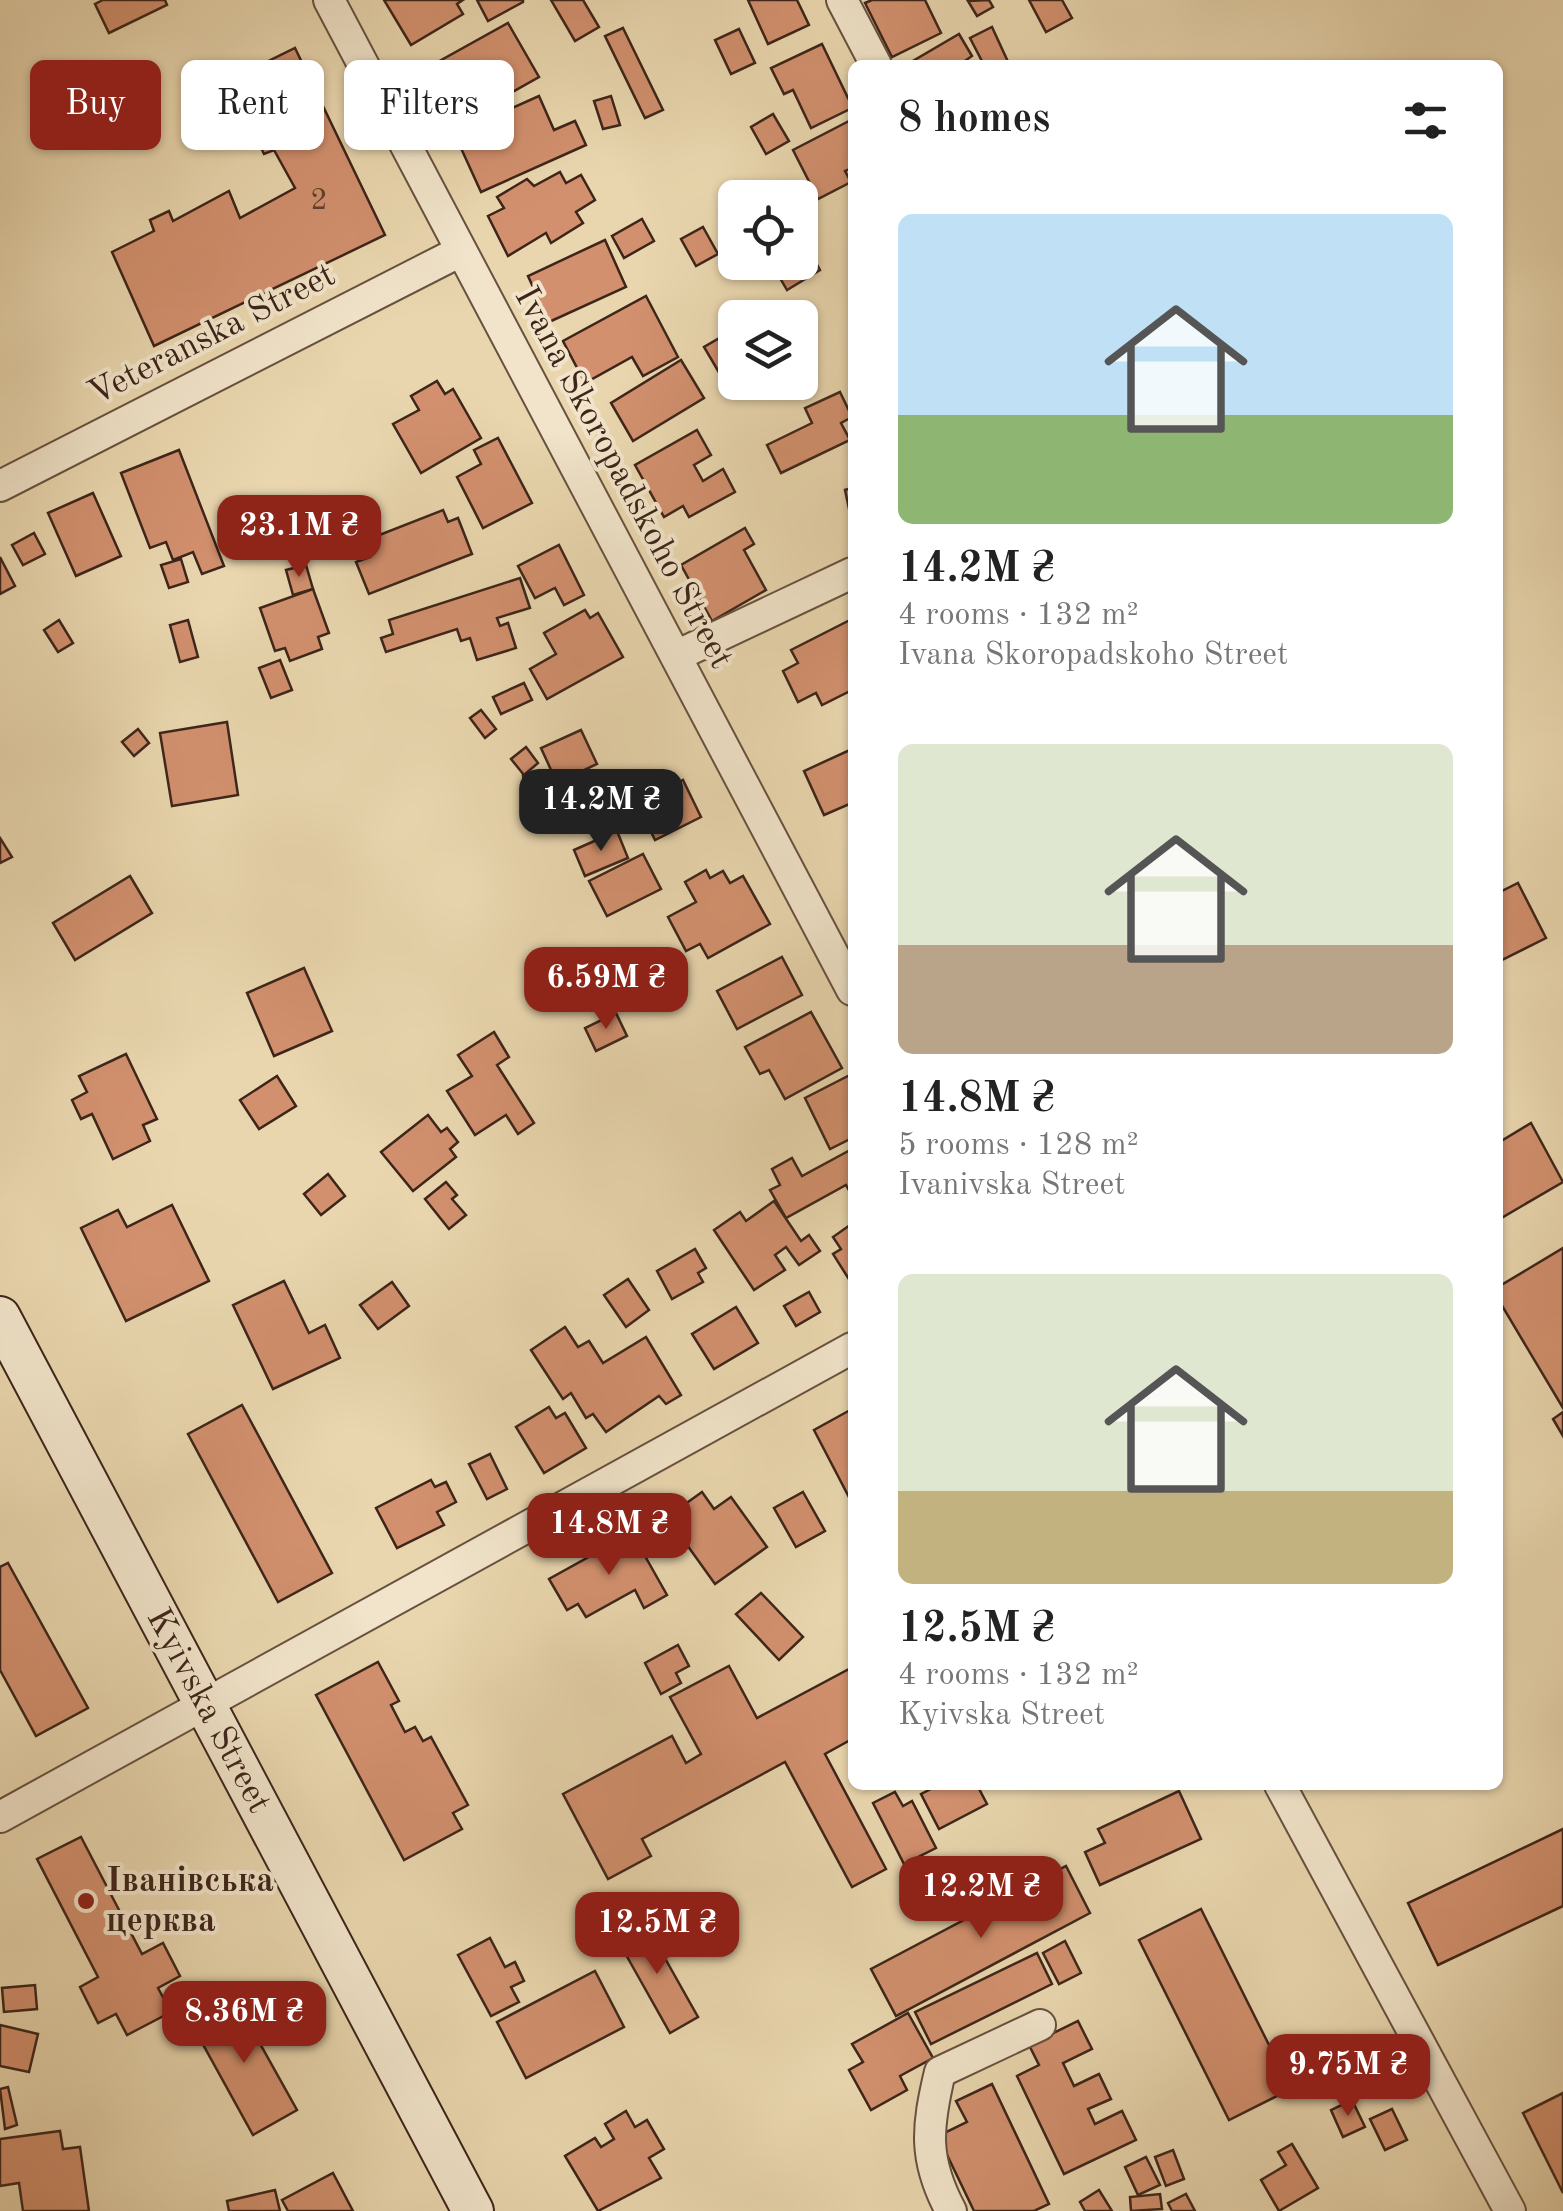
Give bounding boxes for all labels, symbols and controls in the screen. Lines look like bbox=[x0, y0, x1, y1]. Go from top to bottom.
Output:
chip: Buy bbox=[30, 60, 161, 150]
chip: Rent bbox=[181, 60, 324, 150]
chip: Filters bbox=[344, 60, 514, 150]
icon: filters bbox=[1398, 93, 1453, 148]
text: 8 homes bbox=[898, 99, 1050, 141]
map controls bbox=[718, 180, 818, 400]
button: locate bbox=[718, 180, 818, 280]
house number: 2 bbox=[310, 186, 328, 216]
street label: Veteranska Street bbox=[83, 258, 341, 412]
icon: home bbox=[1086, 279, 1266, 459]
street label: Ivana Skoropadskoho Street bbox=[507, 281, 739, 675]
button: layers bbox=[718, 300, 818, 400]
pin: 23.1M ₴ bbox=[207, 495, 391, 580]
text: 23.1M ₴ bbox=[239, 511, 359, 543]
text: 14.2M ₴ bbox=[898, 549, 1055, 591]
text: 4 rooms · 132 m² bbox=[898, 600, 1139, 632]
text: Ivana Skoropadskoho Street bbox=[898, 640, 1288, 672]
pin: 14.2M ₴ bbox=[509, 769, 693, 854]
text: 14.2M ₴ bbox=[541, 785, 661, 817]
icon: home bbox=[1086, 809, 1266, 989]
pin: 6.59M ₴ bbox=[514, 947, 698, 1032]
text: 6.59M ₴ bbox=[546, 963, 666, 995]
text: 14.8M ₴ bbox=[898, 1079, 1055, 1121]
text: 5 rooms · 128 m² bbox=[898, 1130, 1139, 1162]
text: Ivanivska Street bbox=[898, 1170, 1125, 1202]
icon: home bbox=[1086, 1339, 1266, 1519]
pin: 14.8M ₴ bbox=[517, 1493, 701, 1578]
text: 14.8M ₴ bbox=[549, 1509, 669, 1541]
street label: Kyivska Street bbox=[139, 1603, 277, 1819]
text: 12.5M ₴ bbox=[898, 1609, 1055, 1651]
text: 4 rooms · 132 m² bbox=[898, 1660, 1139, 1692]
text: Kyivska Street bbox=[898, 1700, 1105, 1732]
pin: 12.2M ₴ bbox=[889, 1856, 1073, 1941]
place label: Іванівська церква bbox=[106, 1864, 274, 1939]
text: 12.2M ₴ bbox=[921, 1872, 1041, 1904]
marker: Іванівська церква bbox=[75, 1890, 97, 1912]
pin: 12.5M ₴ bbox=[565, 1892, 749, 1977]
text: 12.5M ₴ bbox=[597, 1908, 717, 1940]
pin: 8.36M ₴ bbox=[152, 1981, 336, 2066]
text: 8.36M ₴ bbox=[184, 1997, 304, 2029]
pin: 9.75M ₴ bbox=[1256, 2034, 1440, 2119]
text: 9.75M ₴ bbox=[1288, 2050, 1408, 2082]

